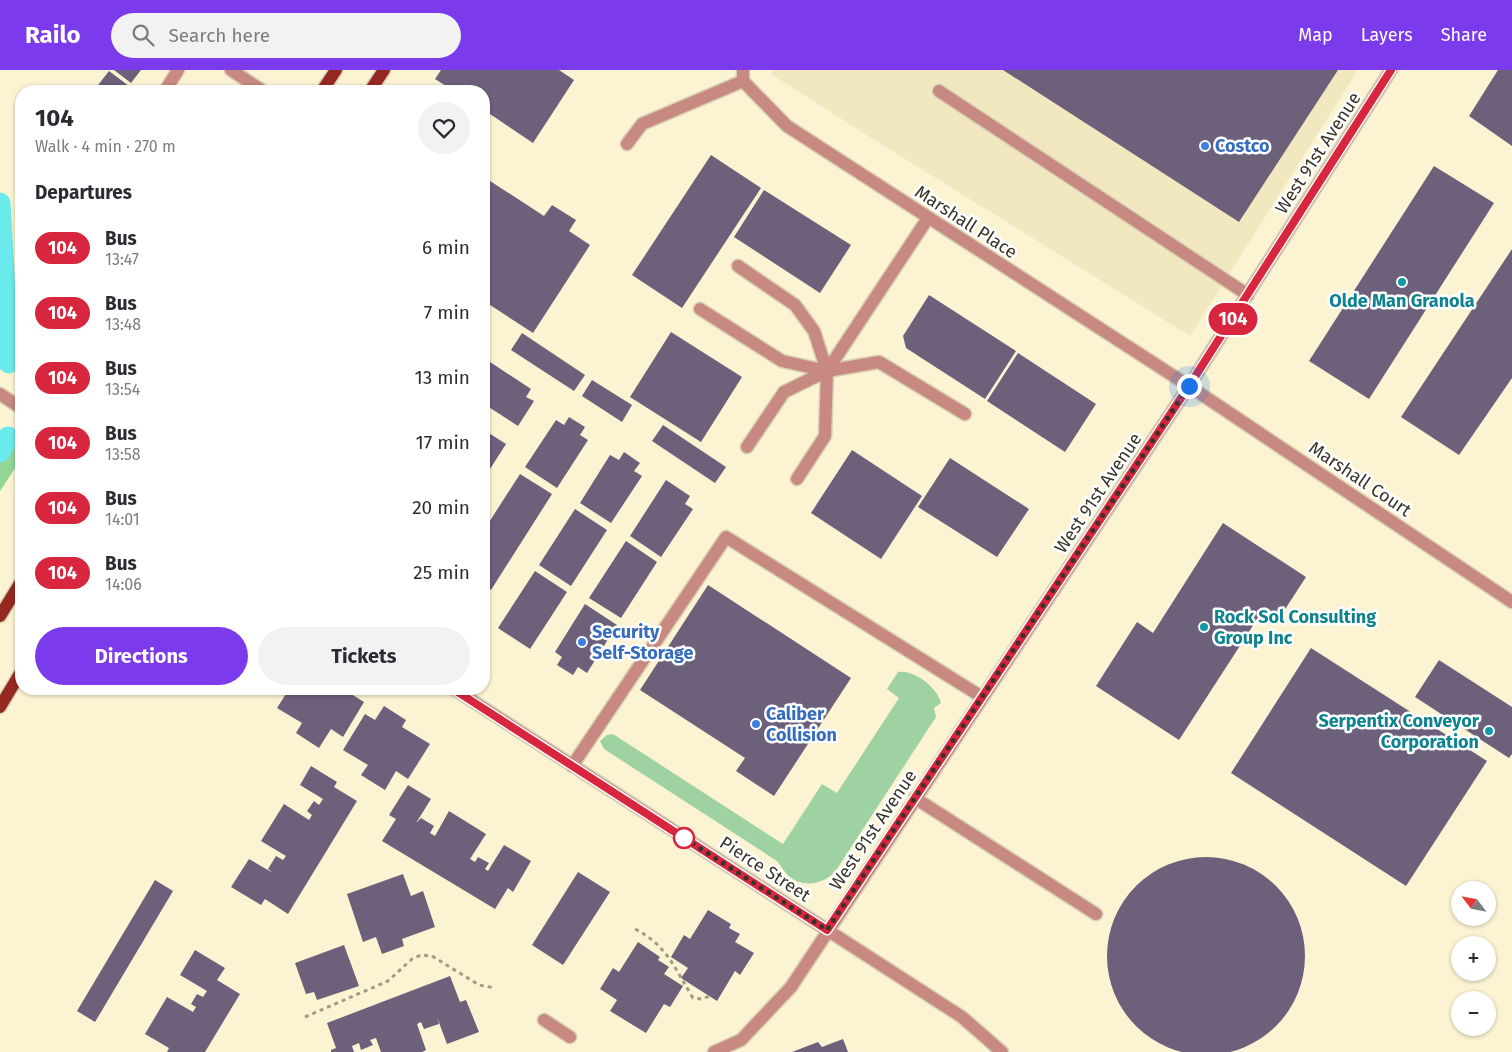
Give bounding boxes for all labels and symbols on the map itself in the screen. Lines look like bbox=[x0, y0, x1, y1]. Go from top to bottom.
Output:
street label: West 91st Avenue bbox=[1271, 88, 1365, 218]
place label: Costco bbox=[1215, 135, 1270, 157]
marker: Costco bbox=[1199, 140, 1211, 152]
street label: Marshall Place bbox=[911, 181, 1021, 263]
marker: Olde Man Granola bbox=[1396, 276, 1408, 288]
place label: Olde Man Granola bbox=[1329, 290, 1475, 312]
line badge: 104 bbox=[1204, 303, 1262, 335]
your location bbox=[1177, 374, 1202, 399]
street label: West 91st Avenue bbox=[1050, 429, 1146, 557]
street label: Marshall Court bbox=[1305, 437, 1416, 522]
place label: Rock Sol Consulting Group Inc bbox=[1214, 606, 1376, 649]
place label: Security Self-Storage bbox=[592, 621, 694, 664]
marker: Rock Sol Consulting Group Inc bbox=[1198, 621, 1210, 633]
marker: Security Self-Storage bbox=[576, 636, 588, 648]
place label: Caliber Collision bbox=[766, 703, 837, 746]
place label: Serpentix Conveyor Corporation bbox=[1318, 710, 1480, 753]
marker: Caliber Collision bbox=[750, 718, 762, 730]
marker: Serpentix Conveyor Corporation bbox=[1483, 725, 1495, 737]
street label: West 91st Avenue bbox=[825, 766, 921, 894]
unlabelled marker bbox=[673, 827, 695, 849]
street label: Pierce Street bbox=[716, 832, 815, 907]
north arrow bbox=[1451, 881, 1496, 926]

